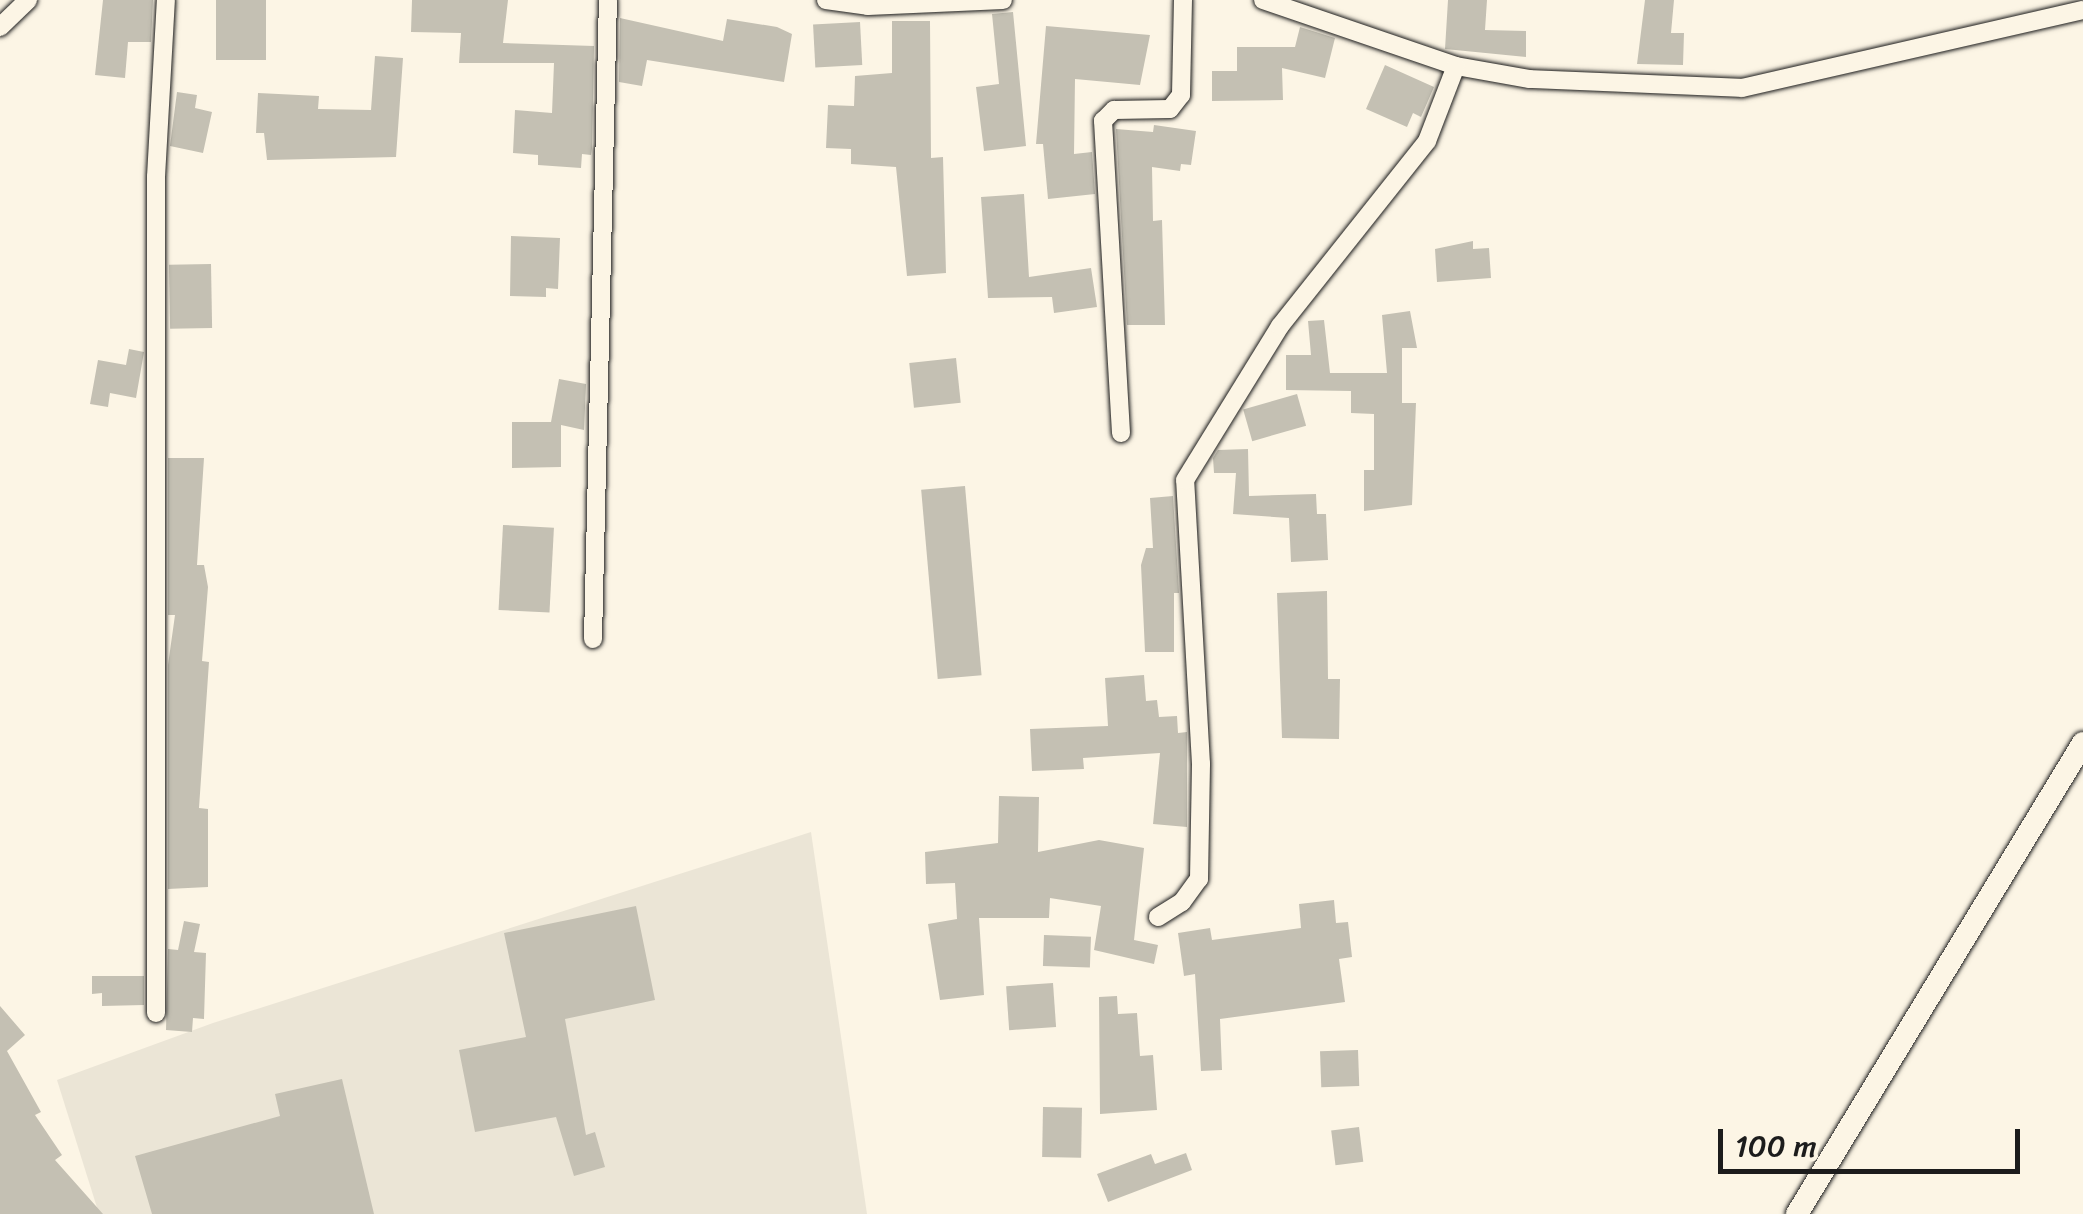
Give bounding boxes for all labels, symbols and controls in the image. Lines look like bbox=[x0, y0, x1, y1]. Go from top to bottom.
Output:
scale bar bbox=[1723, 1109, 2026, 1171]
text: 100 m bbox=[1735, 1119, 1817, 1173]

